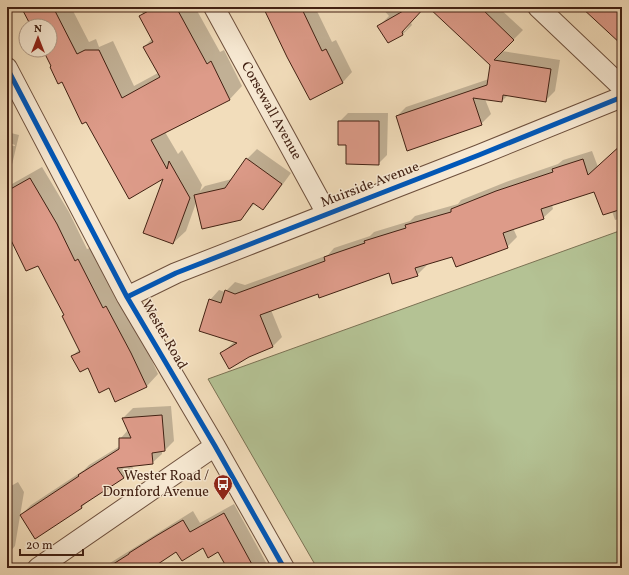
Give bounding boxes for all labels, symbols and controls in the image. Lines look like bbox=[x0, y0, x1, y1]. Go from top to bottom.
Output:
north arrow bbox=[18, 18, 58, 58]
text: N bbox=[34, 22, 42, 37]
street label: Corsewall Avenue bbox=[236, 58, 306, 164]
street label: Muirside Avenue bbox=[318, 157, 422, 213]
street label: Wester Road bbox=[136, 297, 192, 373]
place label: Wester Road / Dornford Avenue bbox=[103, 467, 209, 502]
bus stop icon: Wester Road / Dornford Avenue bbox=[212, 473, 234, 501]
scale bar bbox=[20, 531, 83, 557]
text: 20 m bbox=[26, 538, 53, 554]

